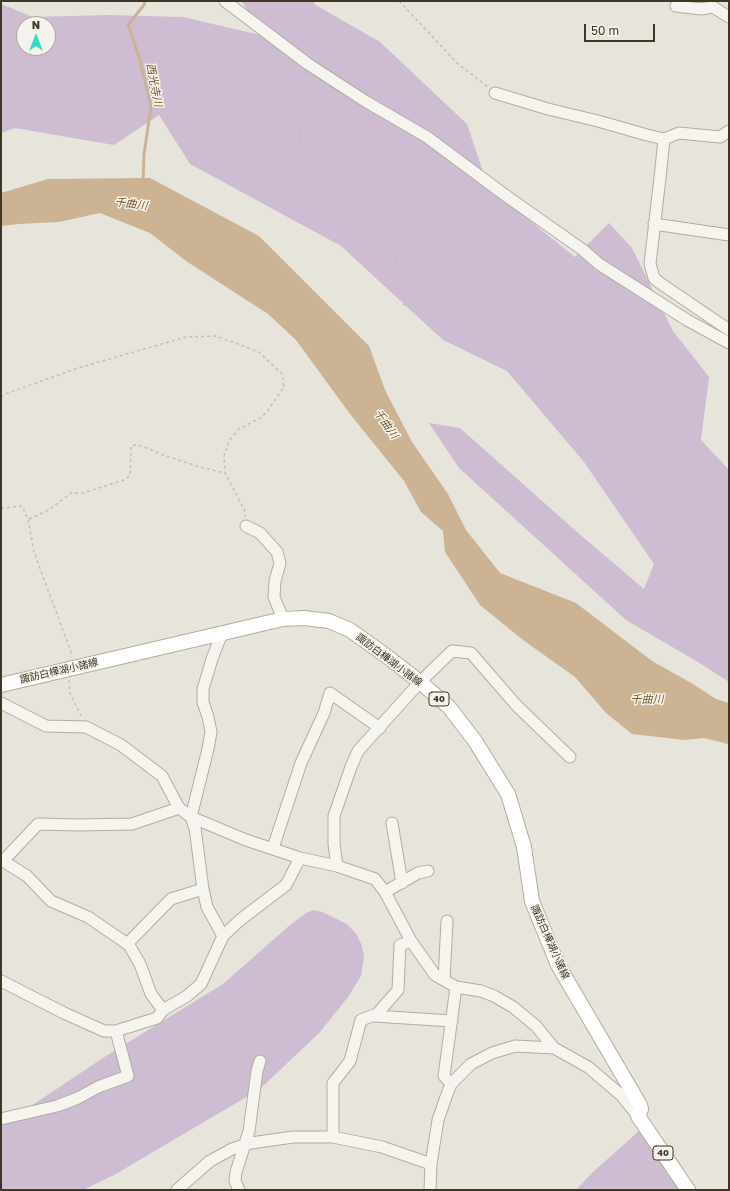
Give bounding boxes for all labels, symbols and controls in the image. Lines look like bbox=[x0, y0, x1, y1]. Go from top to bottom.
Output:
north arrow bbox=[16, 16, 56, 56]
scale bar bbox=[586, 16, 657, 42]
text: N bbox=[32, 18, 40, 31]
text: 50 m bbox=[591, 23, 619, 38]
water label: 西光寺川 bbox=[143, 62, 165, 108]
water label: 千曲川 bbox=[114, 195, 148, 213]
water label: 千曲川 bbox=[371, 407, 401, 441]
street label: 諏訪白樺湖小諸線 bbox=[353, 631, 425, 689]
street label: 諏訪白樺湖小諸線 bbox=[19, 656, 99, 686]
road number: 40 bbox=[429, 692, 449, 706]
water label: 千曲川 bbox=[631, 693, 663, 707]
street label: 諏訪白樺湖小諸線 bbox=[528, 903, 572, 981]
road number: 40 bbox=[653, 1146, 673, 1160]

